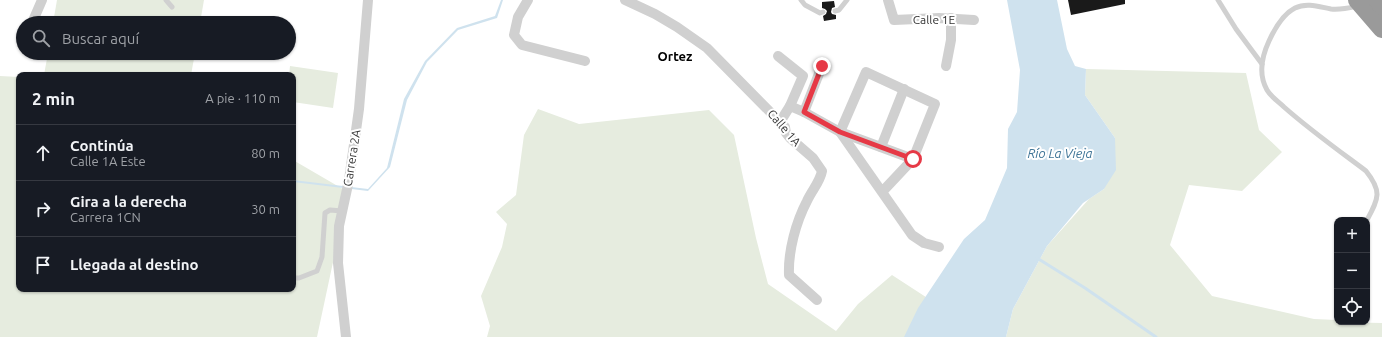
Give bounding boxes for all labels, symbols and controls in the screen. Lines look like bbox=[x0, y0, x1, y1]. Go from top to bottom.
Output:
street label: Calle 1E bbox=[913, 13, 956, 26]
search box bbox=[16, 16, 296, 60]
icon: search bbox=[30, 27, 52, 49]
text: Buscar aquí bbox=[62, 30, 139, 47]
district label: Ortez bbox=[658, 49, 692, 63]
route end bbox=[813, 57, 831, 75]
text: 2 min bbox=[32, 89, 75, 108]
text: A pie · 110 m bbox=[205, 91, 280, 105]
street label: Calle 1A bbox=[765, 107, 804, 149]
street label: Carrera 2A bbox=[341, 128, 362, 187]
text: Continúa bbox=[70, 137, 134, 154]
icon: ahead bbox=[32, 142, 54, 164]
text: 80 m bbox=[251, 146, 280, 160]
water label: Río La Vieja bbox=[1027, 146, 1093, 160]
route start bbox=[904, 150, 922, 168]
text: Calle 1A Este bbox=[70, 154, 146, 168]
text: Gira a la derecha bbox=[70, 193, 187, 210]
icon: right bbox=[32, 198, 54, 220]
text: 30 m bbox=[251, 202, 280, 216]
text: Carrera 1CN bbox=[70, 210, 141, 224]
map controls bbox=[1334, 217, 1370, 325]
button: + bbox=[1334, 217, 1370, 253]
button: − bbox=[1334, 253, 1370, 289]
icon: arrive bbox=[32, 254, 54, 276]
text: Llegada al destino bbox=[70, 256, 199, 273]
button: locate bbox=[1334, 289, 1370, 325]

